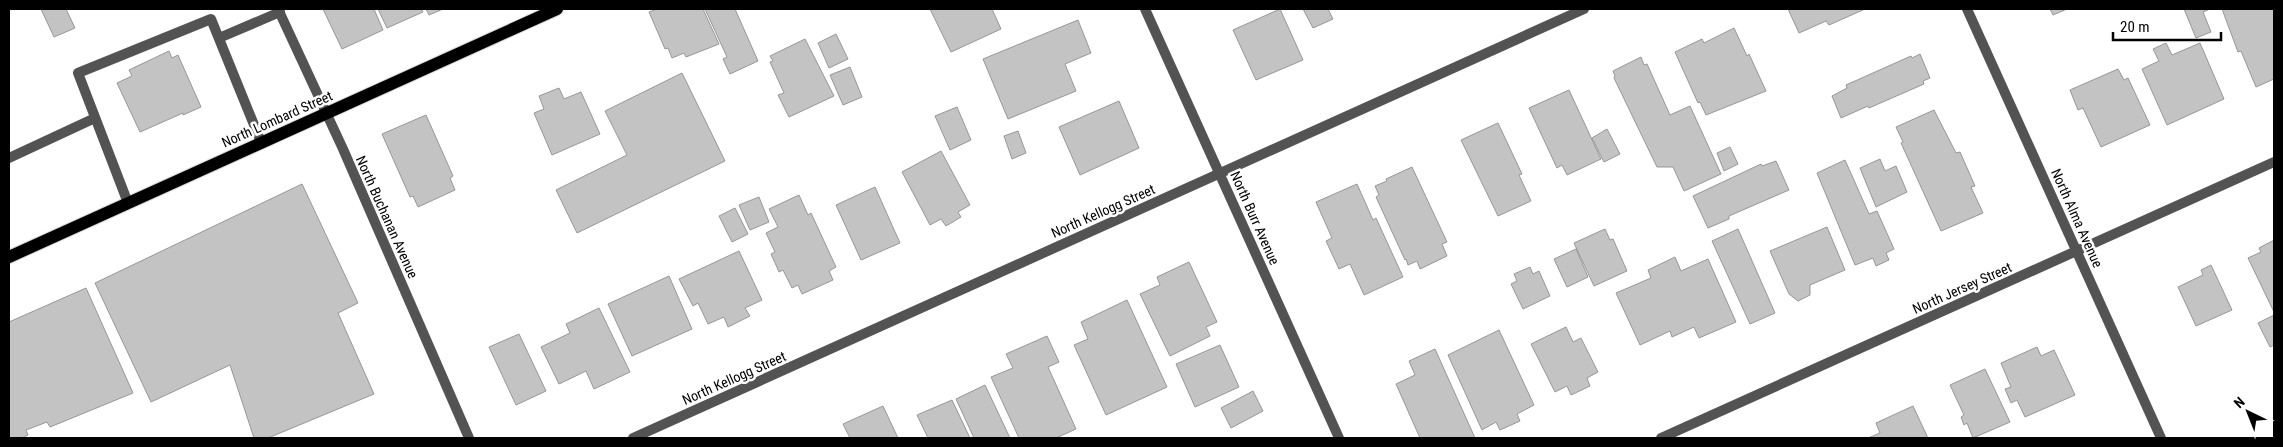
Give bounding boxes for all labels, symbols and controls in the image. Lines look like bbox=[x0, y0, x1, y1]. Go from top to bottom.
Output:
scale bar bbox=[2113, 10, 2220, 42]
text: 20 m bbox=[2120, 18, 2150, 36]
street label: North Lombard Street bbox=[219, 87, 335, 151]
street label: North Buchanan Avenue bbox=[353, 153, 421, 281]
street label: North Alma Avenue bbox=[2048, 166, 2106, 270]
street label: North Burr Avenue bbox=[1227, 169, 1283, 268]
street label: North Kellogg Street bbox=[1049, 181, 1157, 241]
street label: North Jersey Street bbox=[1910, 259, 2014, 317]
street label: North Kellogg Street bbox=[680, 348, 788, 408]
north arrow bbox=[2223, 387, 2273, 437]
text: N bbox=[2231, 394, 2248, 411]

